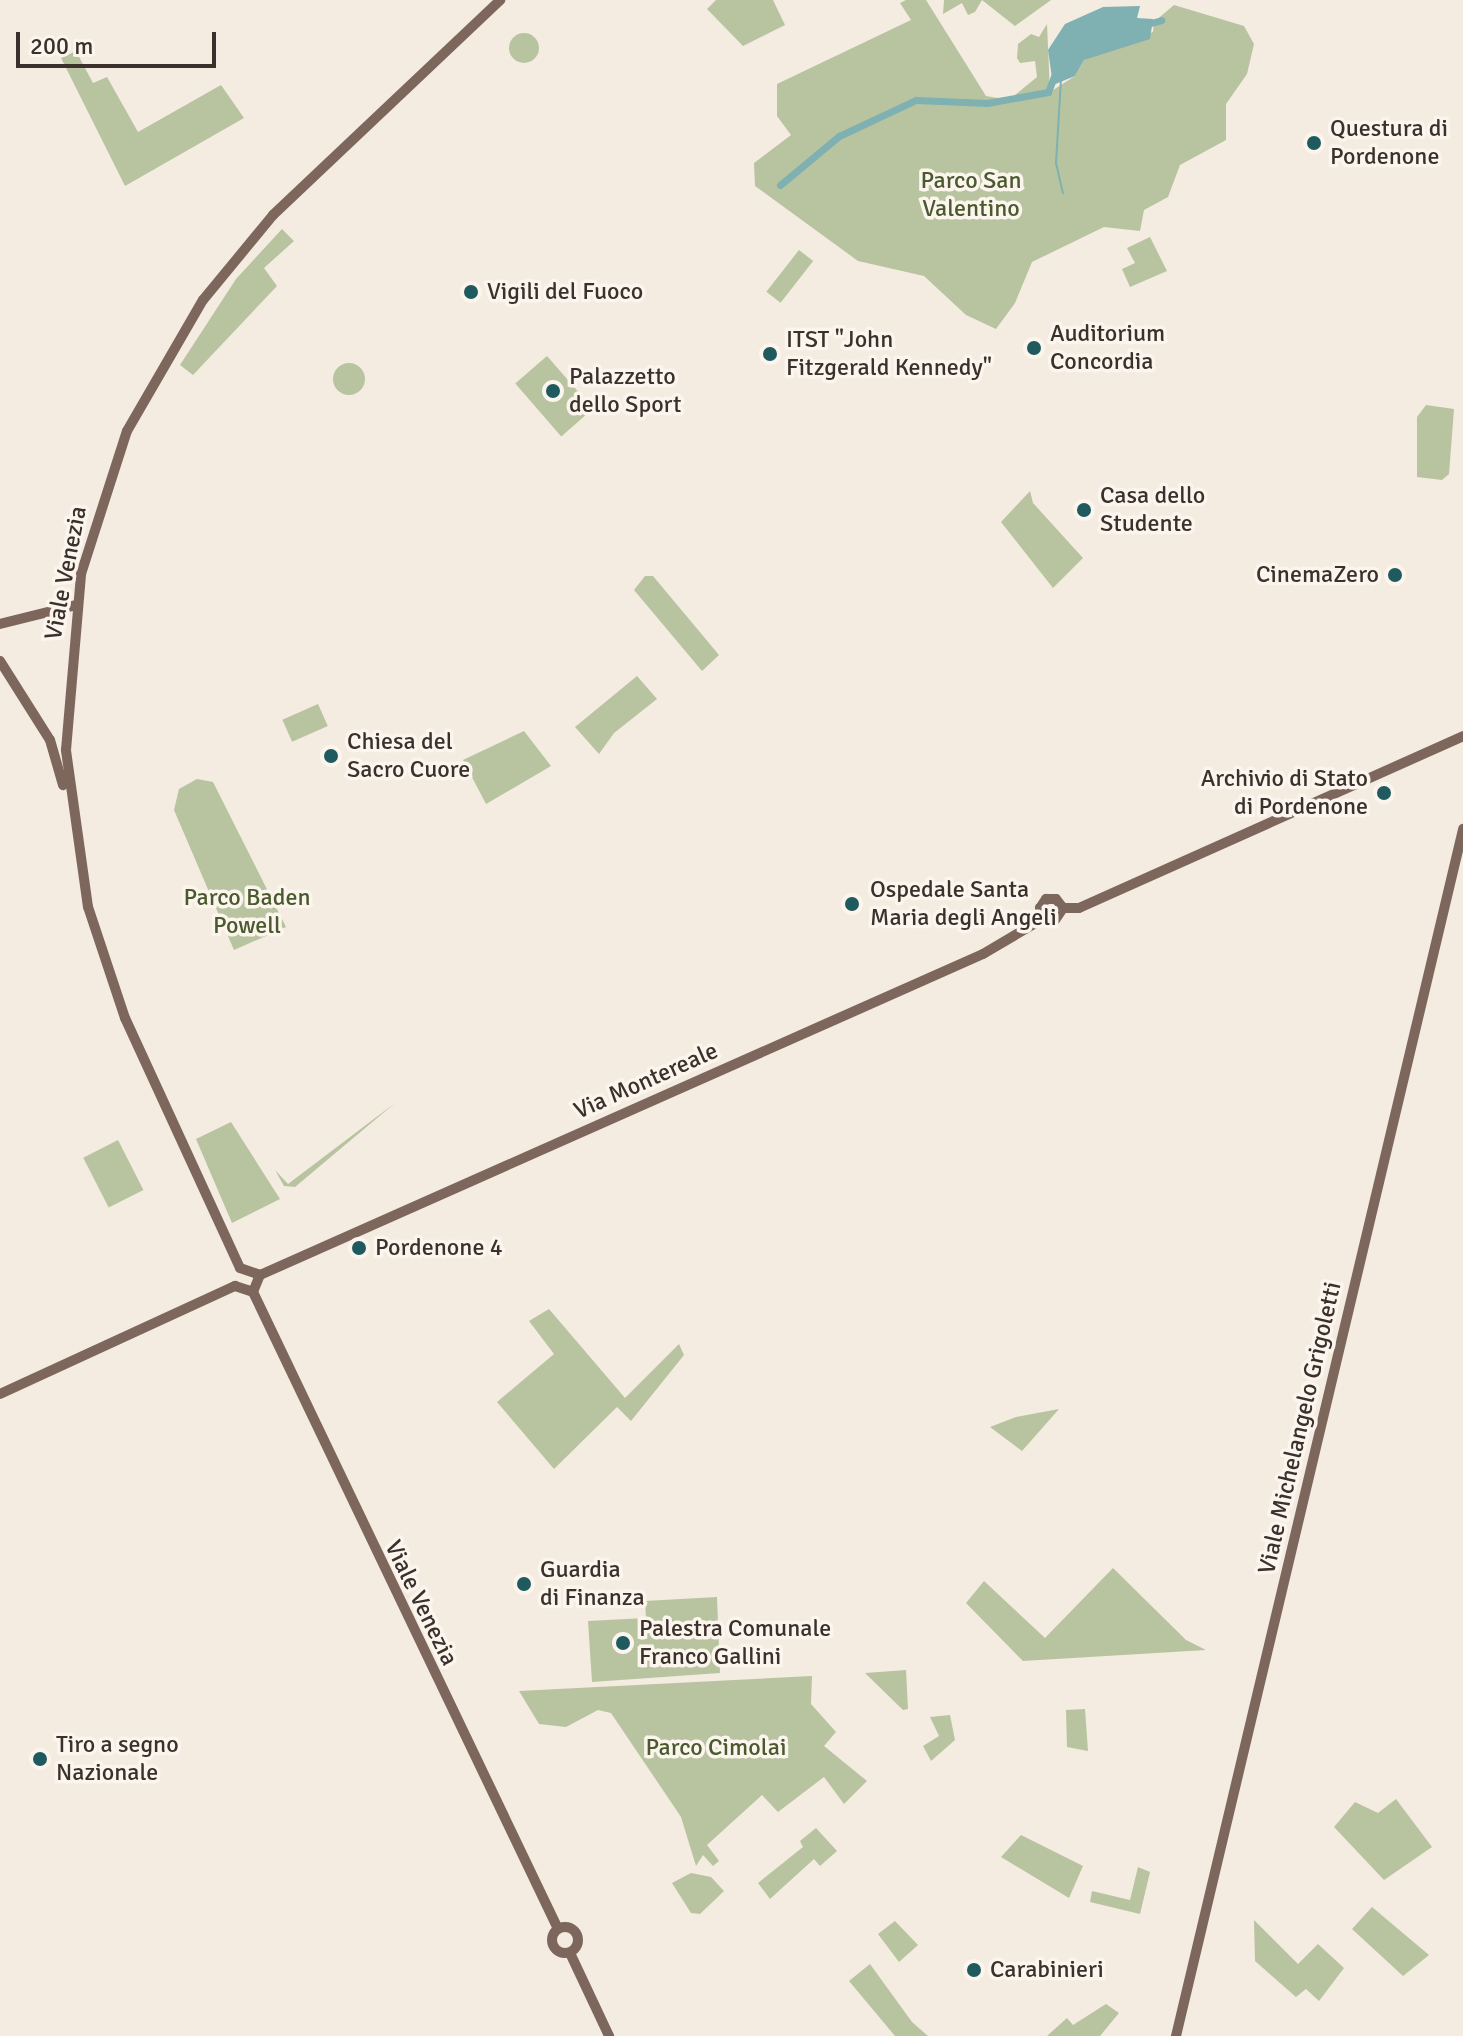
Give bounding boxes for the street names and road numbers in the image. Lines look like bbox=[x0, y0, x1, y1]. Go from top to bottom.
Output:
street label: Viale Venezia bbox=[39, 504, 93, 642]
street label: Via Montereale bbox=[570, 1036, 722, 1126]
street label: Viale Michelangelo Grigoletti bbox=[1252, 1279, 1348, 1577]
street label: Viale Venezia bbox=[378, 1536, 464, 1670]

